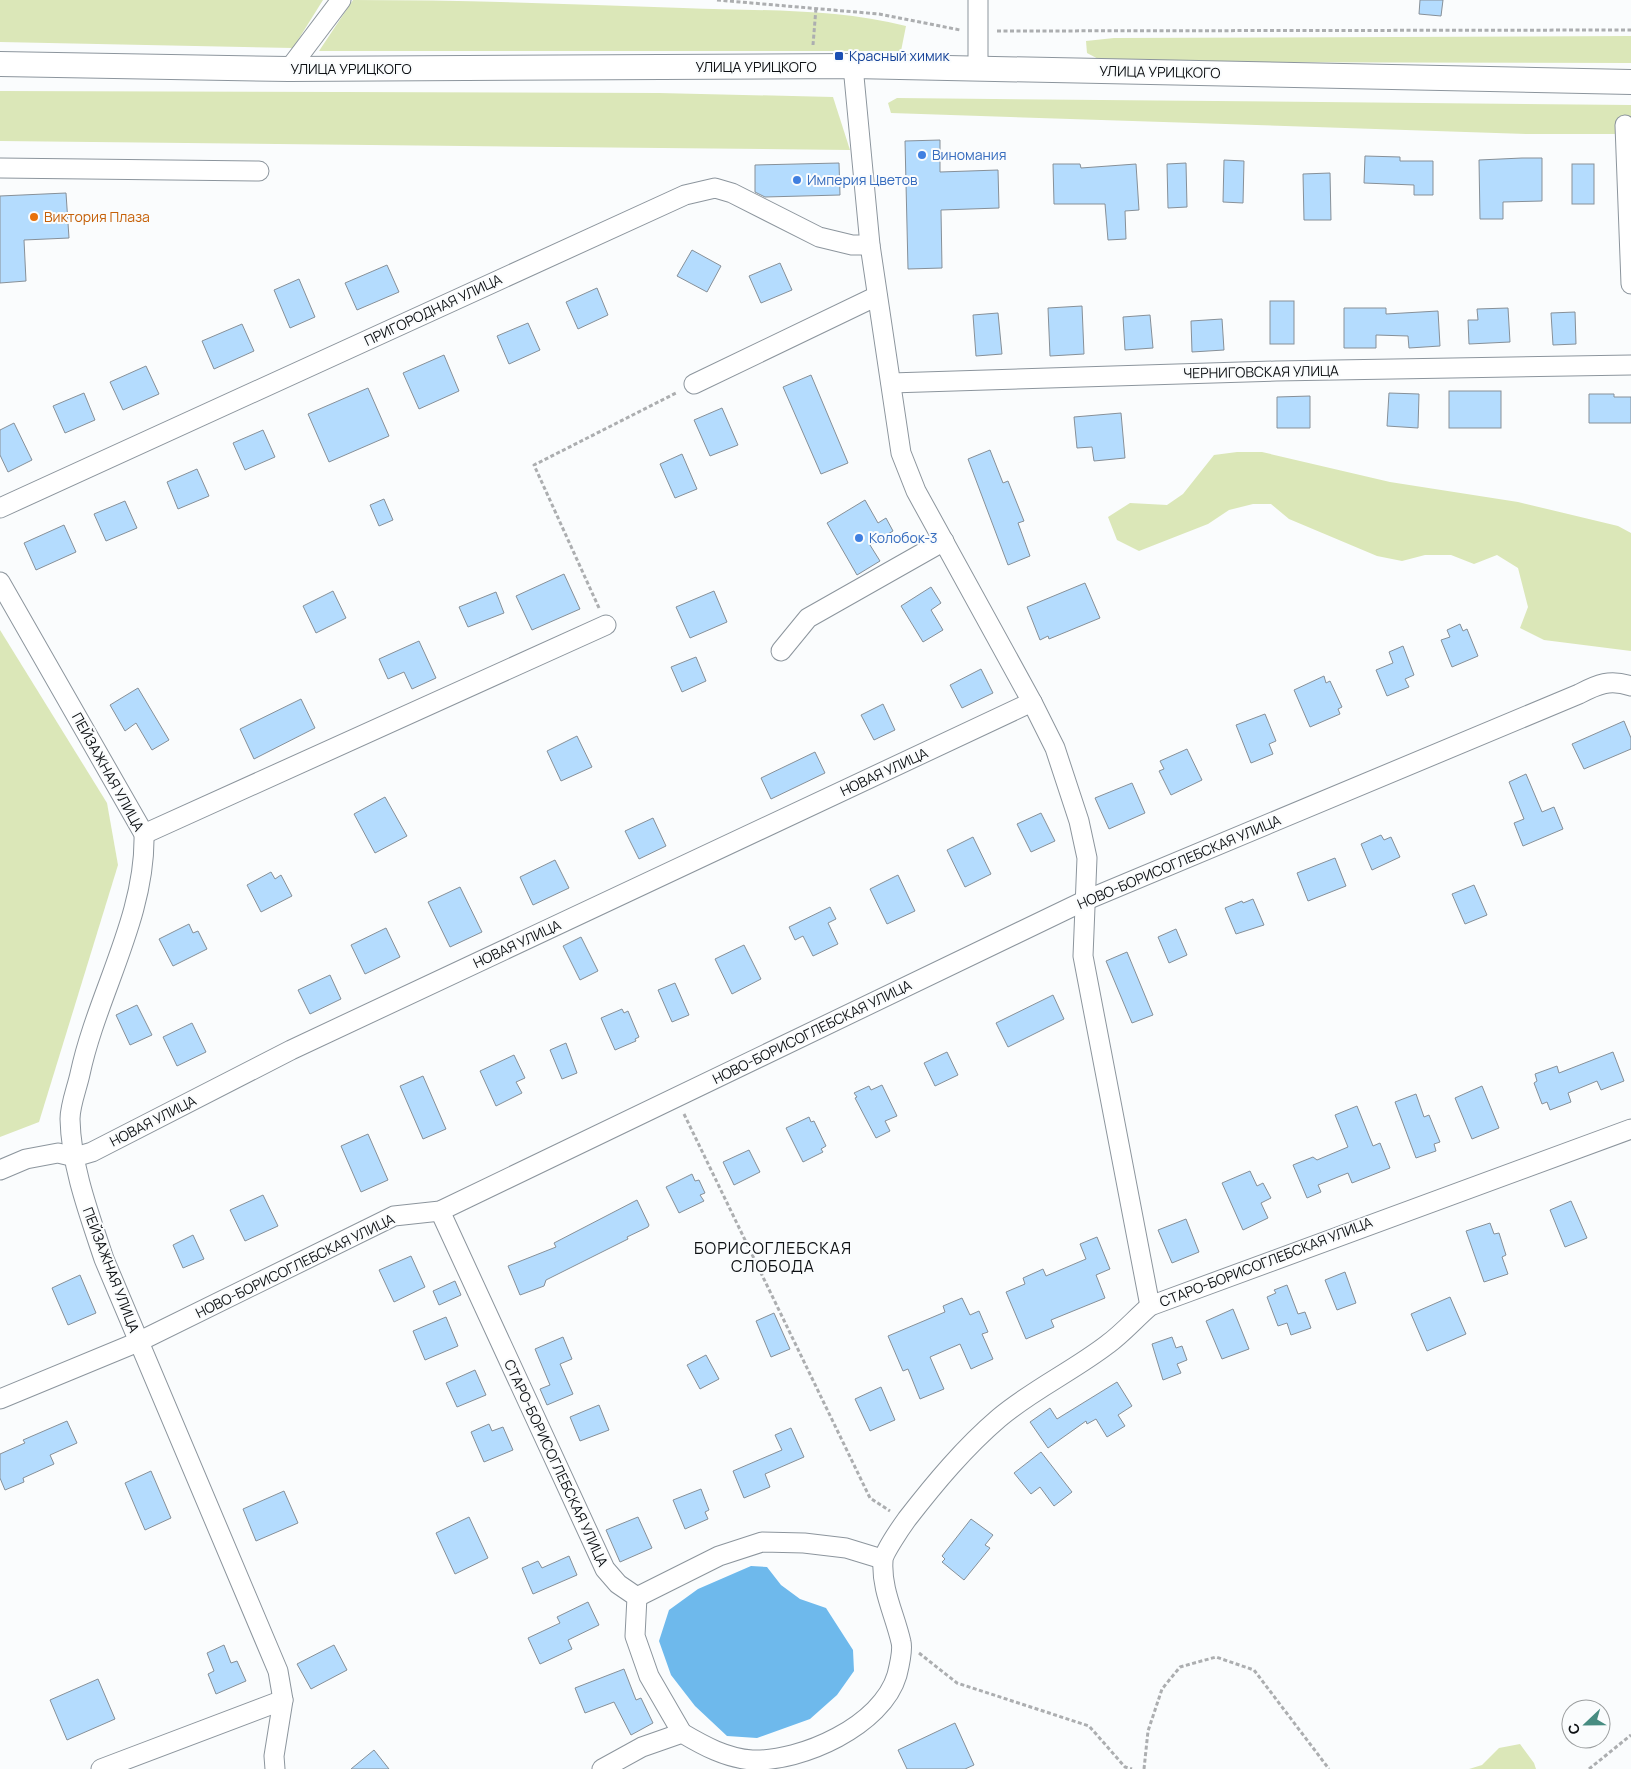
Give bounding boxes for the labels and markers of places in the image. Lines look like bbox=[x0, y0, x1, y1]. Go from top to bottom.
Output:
place label: Красный химик bbox=[849, 46, 951, 65]
marker: Красный химик bbox=[833, 50, 845, 62]
place label: Виномания bbox=[932, 145, 1007, 164]
marker: Виномания bbox=[916, 149, 928, 161]
place label: Империя Цветов bbox=[807, 170, 918, 189]
marker: Империя Цветов bbox=[791, 174, 803, 186]
place label: Виктория Плаза bbox=[44, 207, 150, 226]
marker: Виктория Плаза bbox=[28, 211, 40, 223]
place label: Колобок-3 bbox=[869, 528, 937, 547]
marker: Колобок-3 bbox=[853, 532, 865, 544]

